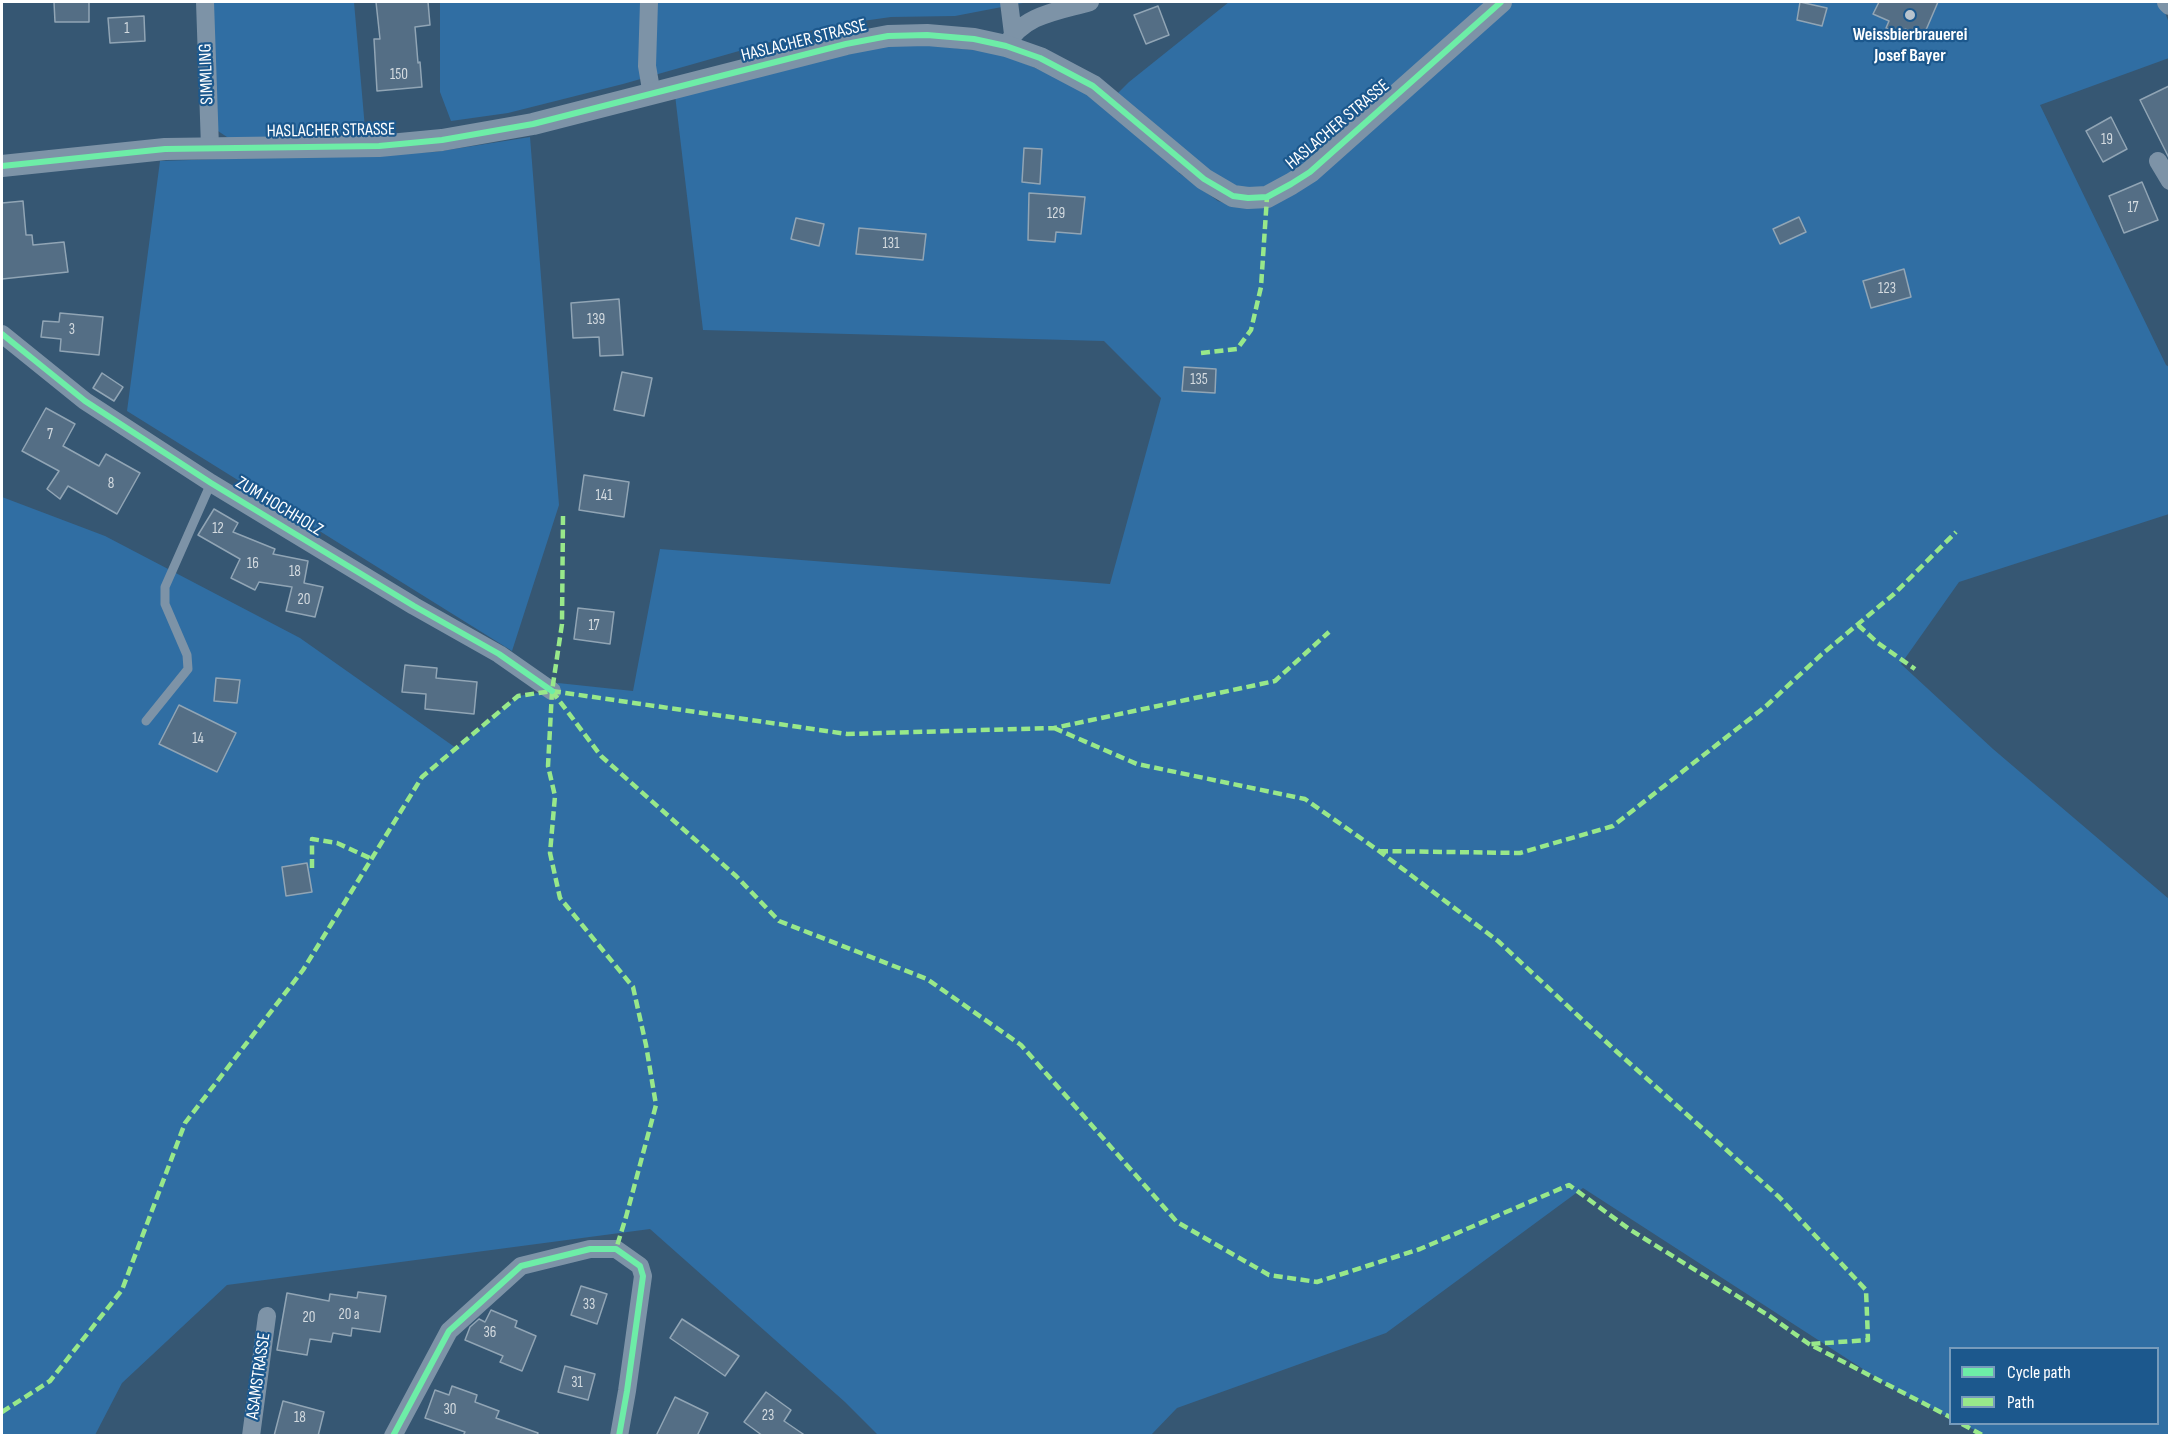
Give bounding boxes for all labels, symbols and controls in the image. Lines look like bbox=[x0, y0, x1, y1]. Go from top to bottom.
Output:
marker: Weissbierbrauerei Josef Bayer bbox=[1903, 8, 1917, 22]
street label: HASLACHER STRASSE bbox=[739, 15, 869, 67]
house number: 1 bbox=[124, 20, 130, 38]
place label: Weissbierbrauerei Josef Bayer bbox=[1853, 24, 1967, 66]
street label: SIMMLING bbox=[195, 43, 219, 105]
house number: 150 bbox=[390, 66, 408, 84]
street label: HASLACHER STRASSE bbox=[1282, 75, 1394, 175]
street label: HASLACHER STRASSE bbox=[266, 119, 396, 143]
house number: 19 bbox=[2101, 131, 2113, 149]
house number: 17 bbox=[2127, 199, 2139, 217]
house number: 129 bbox=[1047, 205, 1065, 223]
house number: 131 bbox=[883, 235, 899, 253]
house number: 123 bbox=[1878, 280, 1896, 298]
house number: 139 bbox=[587, 311, 605, 329]
house number: 3 bbox=[69, 321, 75, 339]
house number: 135 bbox=[1190, 371, 1208, 389]
house number: 7 bbox=[47, 426, 53, 444]
street label: ZUM HOCHHOLZ bbox=[231, 472, 327, 542]
house number: 8 bbox=[108, 475, 114, 493]
house number: 141 bbox=[596, 487, 612, 505]
house number: 12 bbox=[212, 520, 224, 538]
house number: 16 bbox=[247, 555, 259, 573]
house number: 18 bbox=[289, 563, 301, 581]
house number: 20 bbox=[298, 591, 310, 609]
house number: 17 bbox=[588, 617, 600, 635]
house number: 14 bbox=[192, 730, 204, 748]
house number: 33 bbox=[583, 1296, 595, 1314]
house number: 20 a bbox=[338, 1306, 360, 1324]
house number: 20 bbox=[303, 1309, 315, 1327]
house number: 36 bbox=[484, 1324, 496, 1342]
street label: ASAMSTRASSE bbox=[242, 1331, 276, 1421]
legend bbox=[1949, 1347, 2159, 1425]
text: Cycle path bbox=[2007, 1362, 2071, 1383]
house number: 31 bbox=[571, 1374, 583, 1392]
text: Path bbox=[2007, 1392, 2035, 1413]
house number: 30 bbox=[444, 1401, 456, 1419]
house number: 23 bbox=[762, 1407, 774, 1425]
house number: 18 bbox=[294, 1409, 306, 1427]

